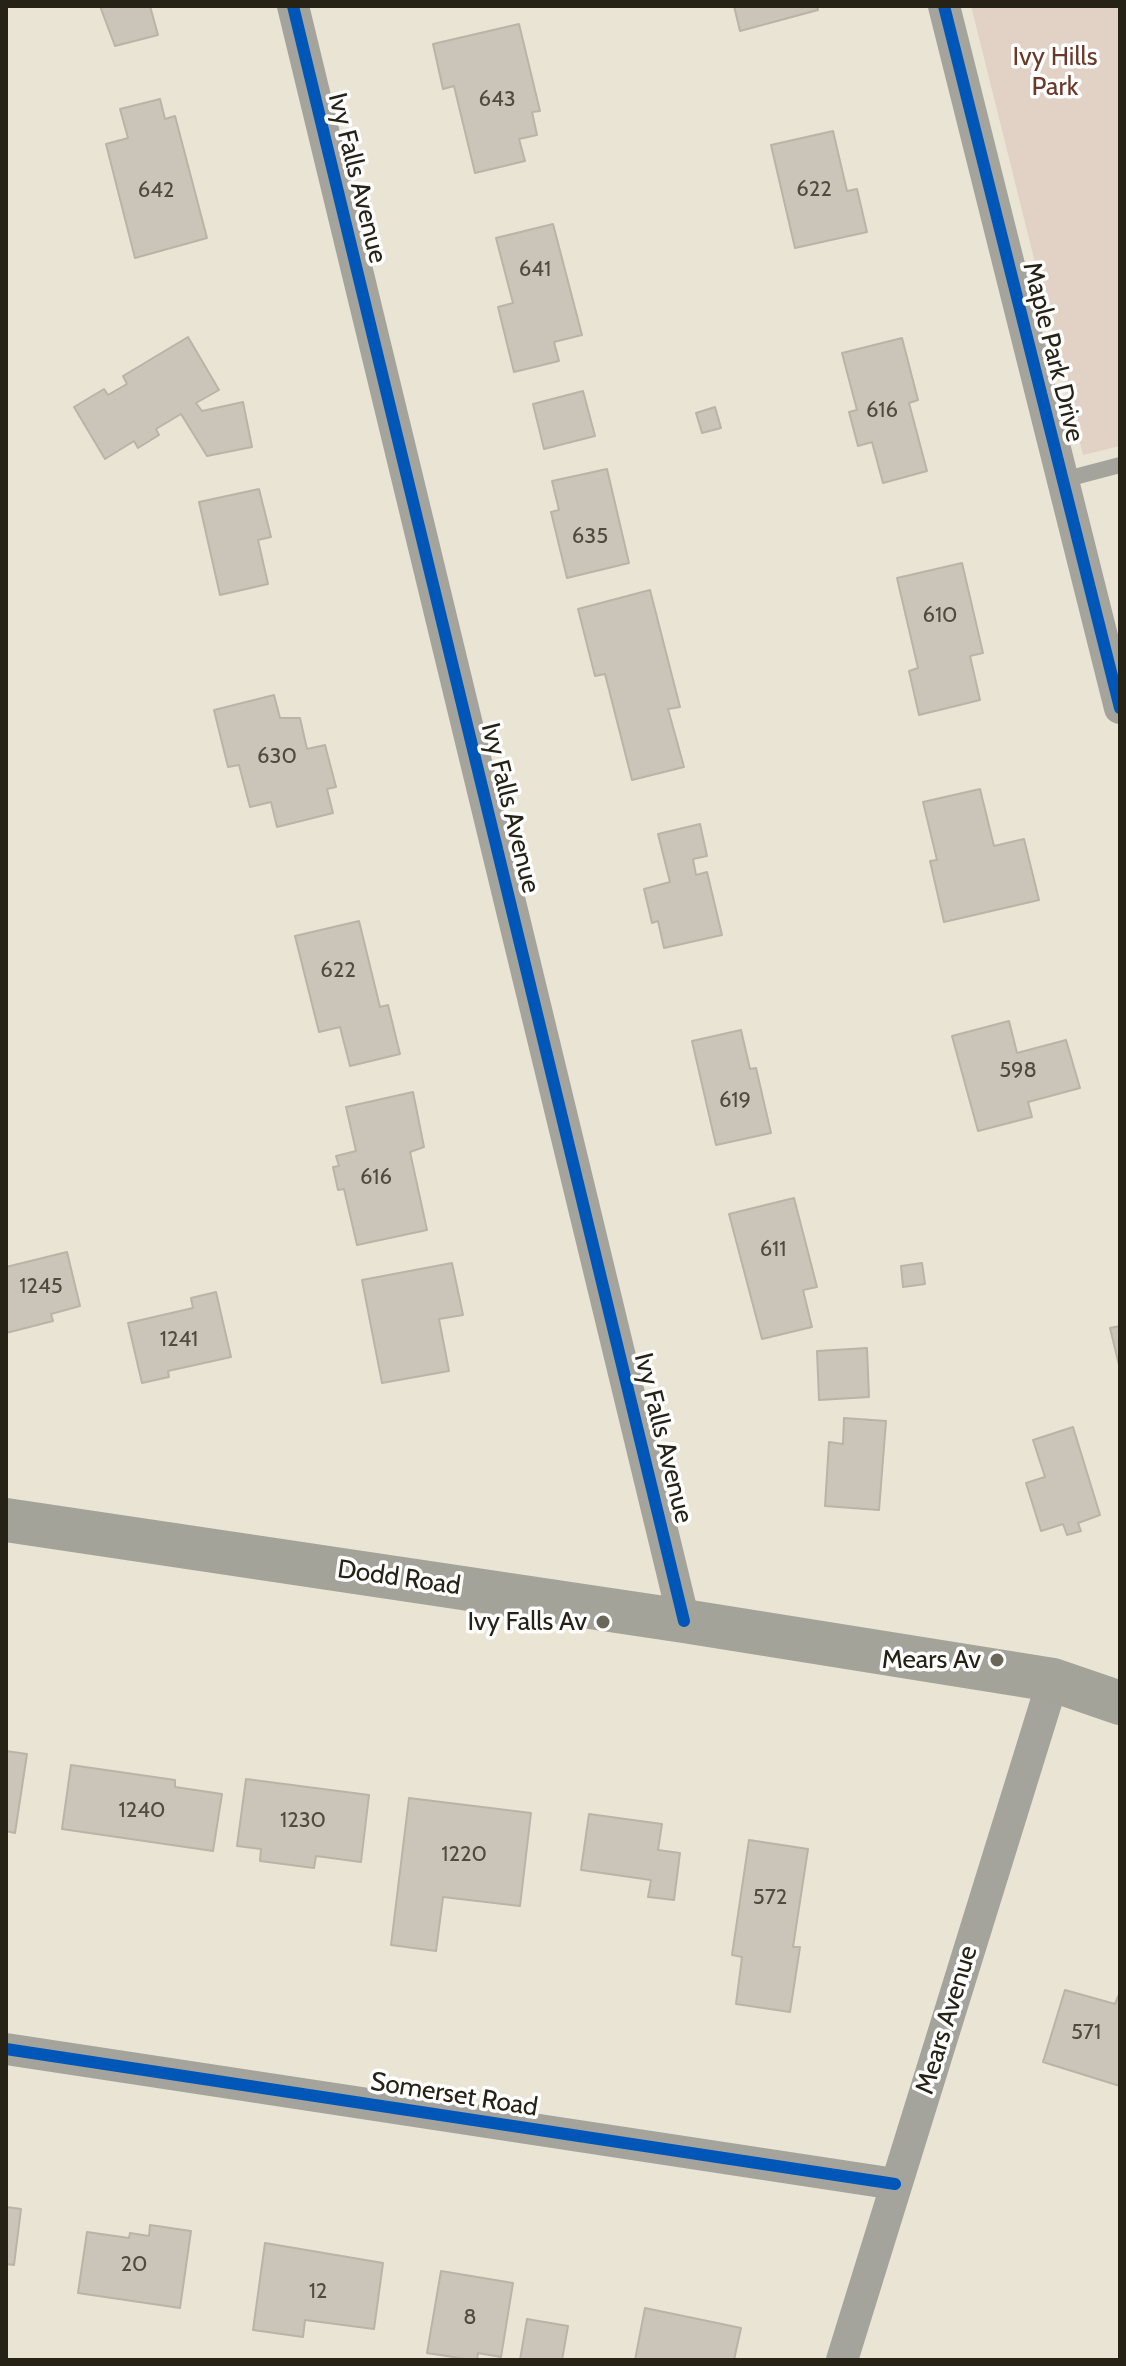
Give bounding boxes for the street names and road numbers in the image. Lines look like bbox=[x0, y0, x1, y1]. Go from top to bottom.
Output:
street label: Ivy Falls Avenue bbox=[321, 90, 393, 266]
street label: Maple Park Drive bbox=[1016, 259, 1090, 445]
street label: Ivy Falls Avenue bbox=[474, 720, 546, 896]
street label: Ivy Falls Avenue bbox=[627, 1350, 699, 1526]
street label: Dodd Road bbox=[335, 1554, 463, 1602]
street label: Mears Avenue bbox=[910, 1942, 984, 2098]
street label: Somerset Road bbox=[368, 2066, 540, 2124]

